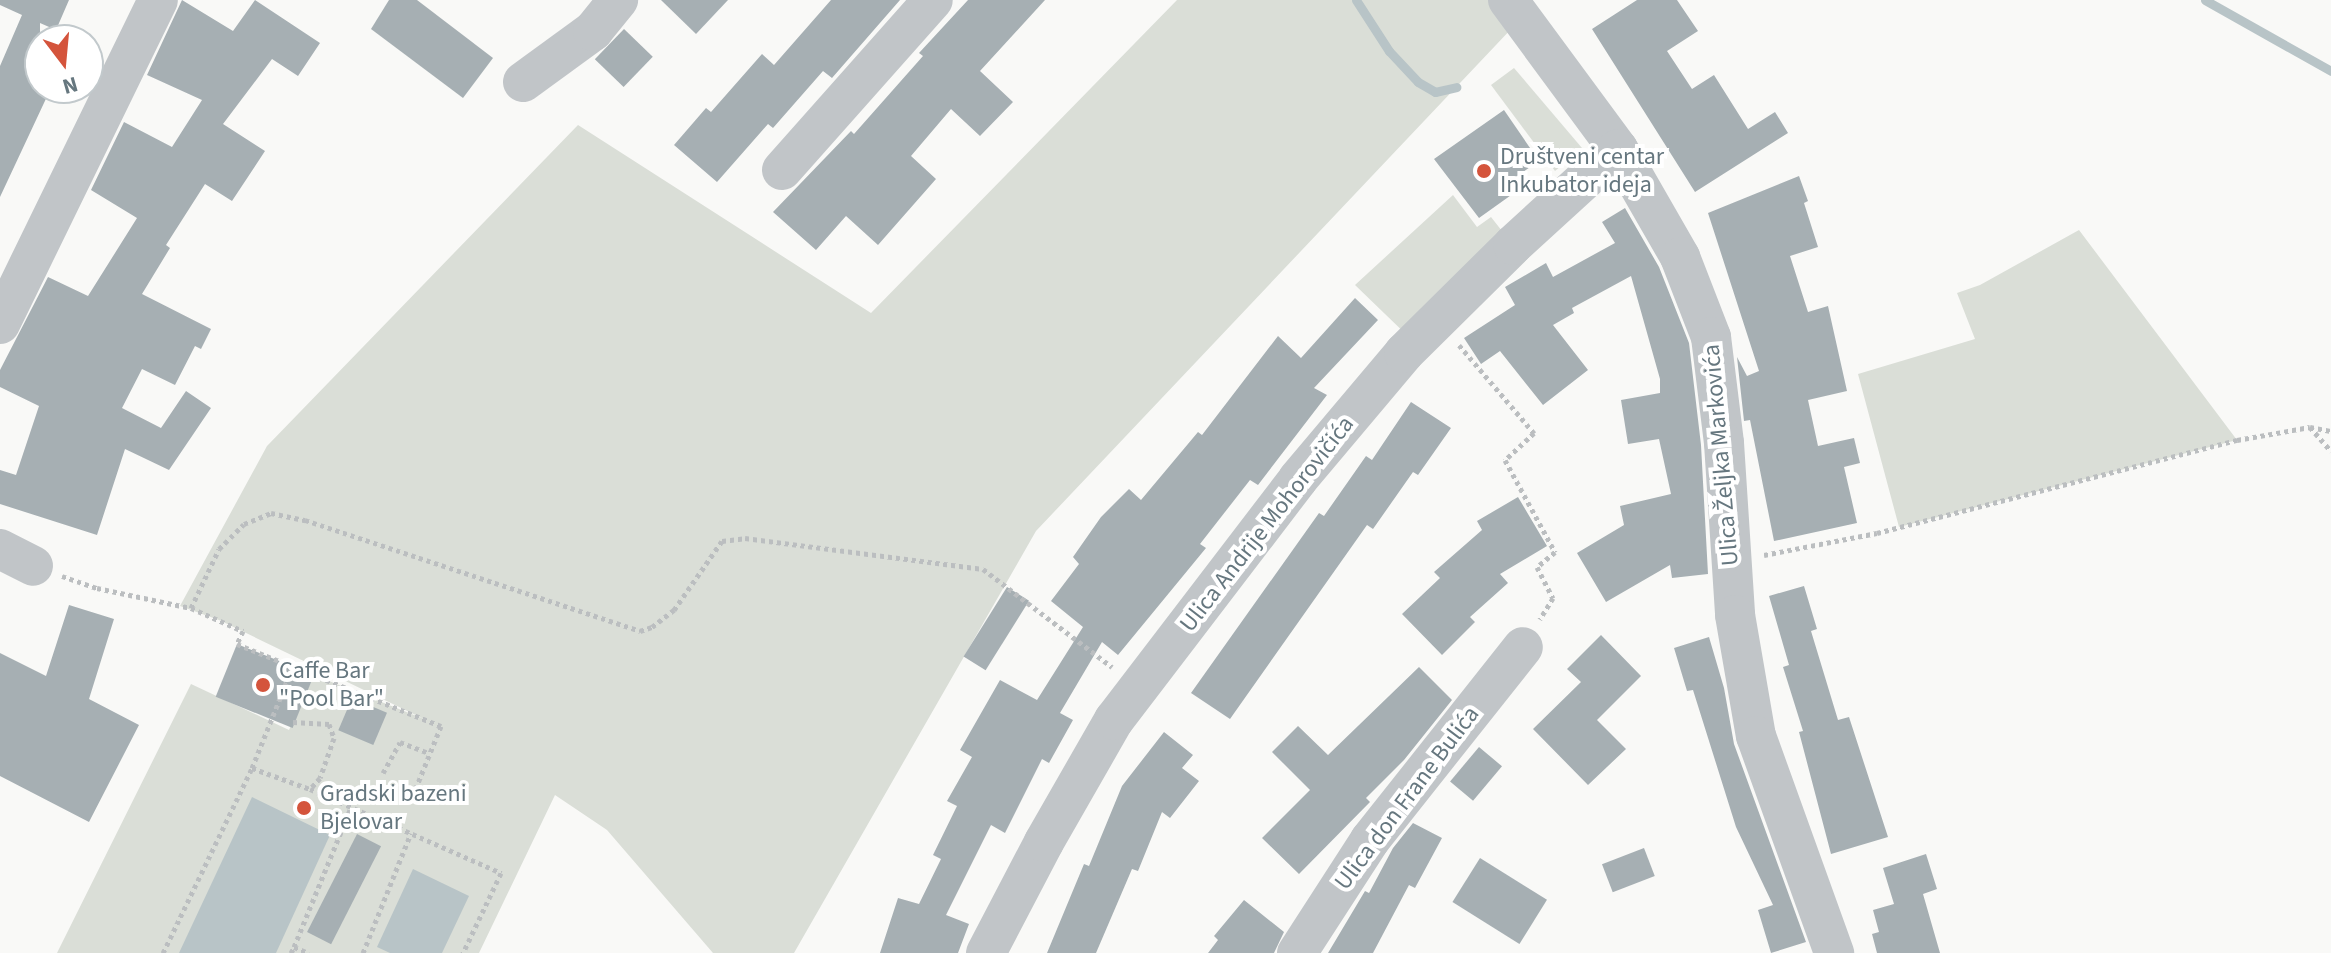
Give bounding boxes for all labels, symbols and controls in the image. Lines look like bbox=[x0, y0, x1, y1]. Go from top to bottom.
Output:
north arrow bbox=[24, 24, 104, 104]
text: N bbox=[59, 68, 82, 103]
place label: Društveni centar Inkubator ideja bbox=[1500, 143, 1664, 199]
marker: Društveni centar Inkubator ideja bbox=[1475, 162, 1493, 180]
street label: Ulica Željka Markovića bbox=[1697, 343, 1745, 567]
street label: Ulica Andrije Mohorovičića bbox=[1174, 410, 1360, 638]
place label: Caffe Bar "Pool Bar" bbox=[279, 657, 384, 713]
marker: Caffe Bar "Pool Bar" bbox=[254, 676, 272, 694]
street label: Ulica don Frane Bulića bbox=[1329, 701, 1485, 895]
place label: Gradski bazeni Bjelovar bbox=[320, 780, 467, 836]
marker: Gradski bazeni Bjelovar bbox=[295, 799, 313, 817]

